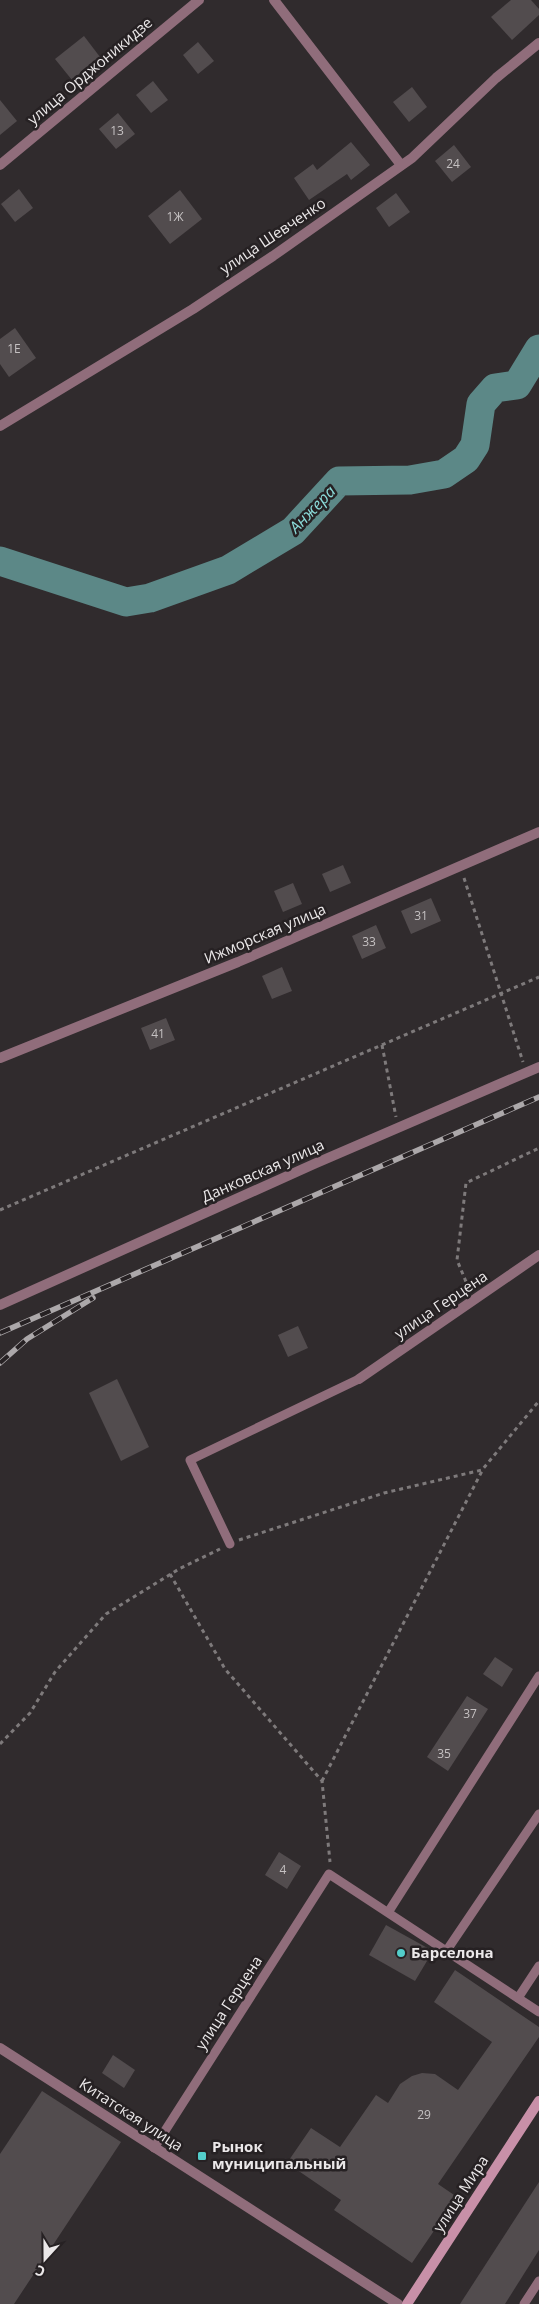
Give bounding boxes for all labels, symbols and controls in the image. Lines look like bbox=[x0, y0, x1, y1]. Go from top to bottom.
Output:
street label: улица Орджоникидзе bbox=[23, 12, 156, 128]
house number: 13 bbox=[110, 122, 124, 139]
house number: 24 bbox=[446, 155, 460, 172]
street label: улица Шевченко bbox=[216, 192, 329, 278]
house number: 1Ж bbox=[167, 208, 184, 225]
house number: 1Е bbox=[7, 340, 21, 357]
water label: Анжера bbox=[283, 480, 340, 538]
street label: Ижморская улица bbox=[201, 898, 329, 968]
house number: 31 bbox=[414, 907, 428, 924]
house number: 33 bbox=[362, 933, 376, 950]
house number: 41 bbox=[151, 1025, 165, 1042]
street label: Данковская улица bbox=[198, 1134, 327, 1206]
street label: улица Герцена bbox=[390, 1266, 491, 1343]
house number: 37 bbox=[463, 1705, 477, 1722]
house number: 35 bbox=[437, 1745, 451, 1762]
house number: 4 bbox=[280, 1861, 287, 1878]
place label: Барселона bbox=[411, 1942, 494, 1962]
marker: Барселона bbox=[395, 1947, 407, 1959]
street label: улица Герцена bbox=[190, 1952, 266, 2053]
street label: Китатская улица bbox=[76, 2073, 187, 2155]
house number: 29 bbox=[417, 2106, 431, 2123]
place label: Рынок муниципальный bbox=[212, 2136, 346, 2173]
marker: Рынок муниципальный bbox=[196, 2150, 208, 2162]
street label: улица Мира bbox=[428, 2151, 492, 2236]
north arrow bbox=[20, 2234, 70, 2284]
text: С bbox=[33, 2261, 48, 2282]

